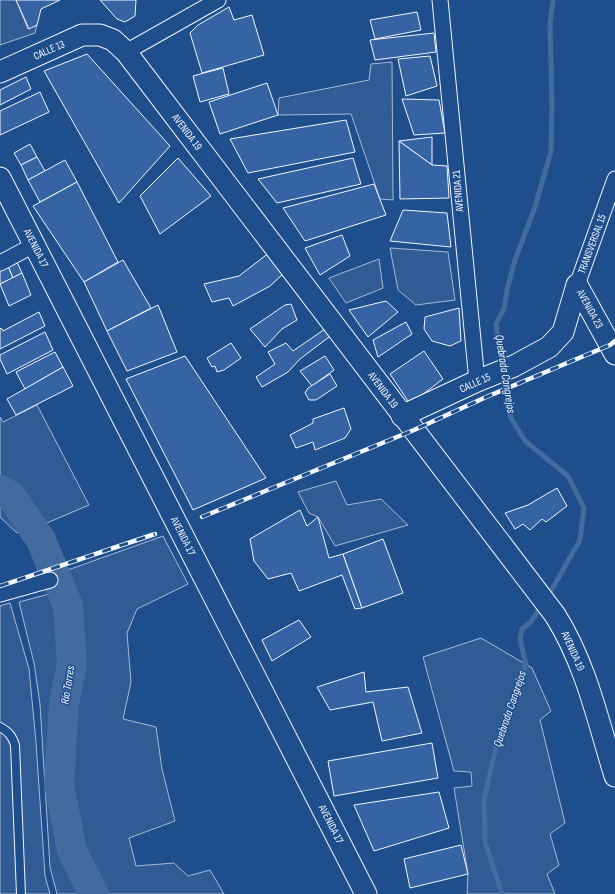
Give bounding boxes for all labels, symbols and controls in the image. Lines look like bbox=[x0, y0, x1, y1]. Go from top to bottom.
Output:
street label: CALLE 13 bbox=[31, 37, 67, 63]
street label: AVENIDA 19 bbox=[169, 110, 205, 153]
street label: AVENIDA 21 bbox=[450, 169, 466, 213]
street label: TRANSVERSAL 15 bbox=[575, 212, 609, 276]
street label: AVENIDA 17 bbox=[20, 226, 52, 270]
street label: AVENIDA 23 bbox=[574, 286, 606, 331]
water label: Quebrada Cangrejos bbox=[491, 334, 519, 415]
street label: AVENIDA 19 bbox=[365, 368, 401, 411]
street label: CALLE 15 bbox=[457, 370, 493, 396]
street label: AVENIDA 17 bbox=[167, 514, 199, 558]
street label: AVENIDA 19 bbox=[558, 628, 588, 673]
water label: Río Torres bbox=[58, 664, 79, 705]
water label: Quebrada Cangrejos bbox=[490, 668, 530, 749]
street label: AVENIDA 17 bbox=[315, 802, 347, 846]

